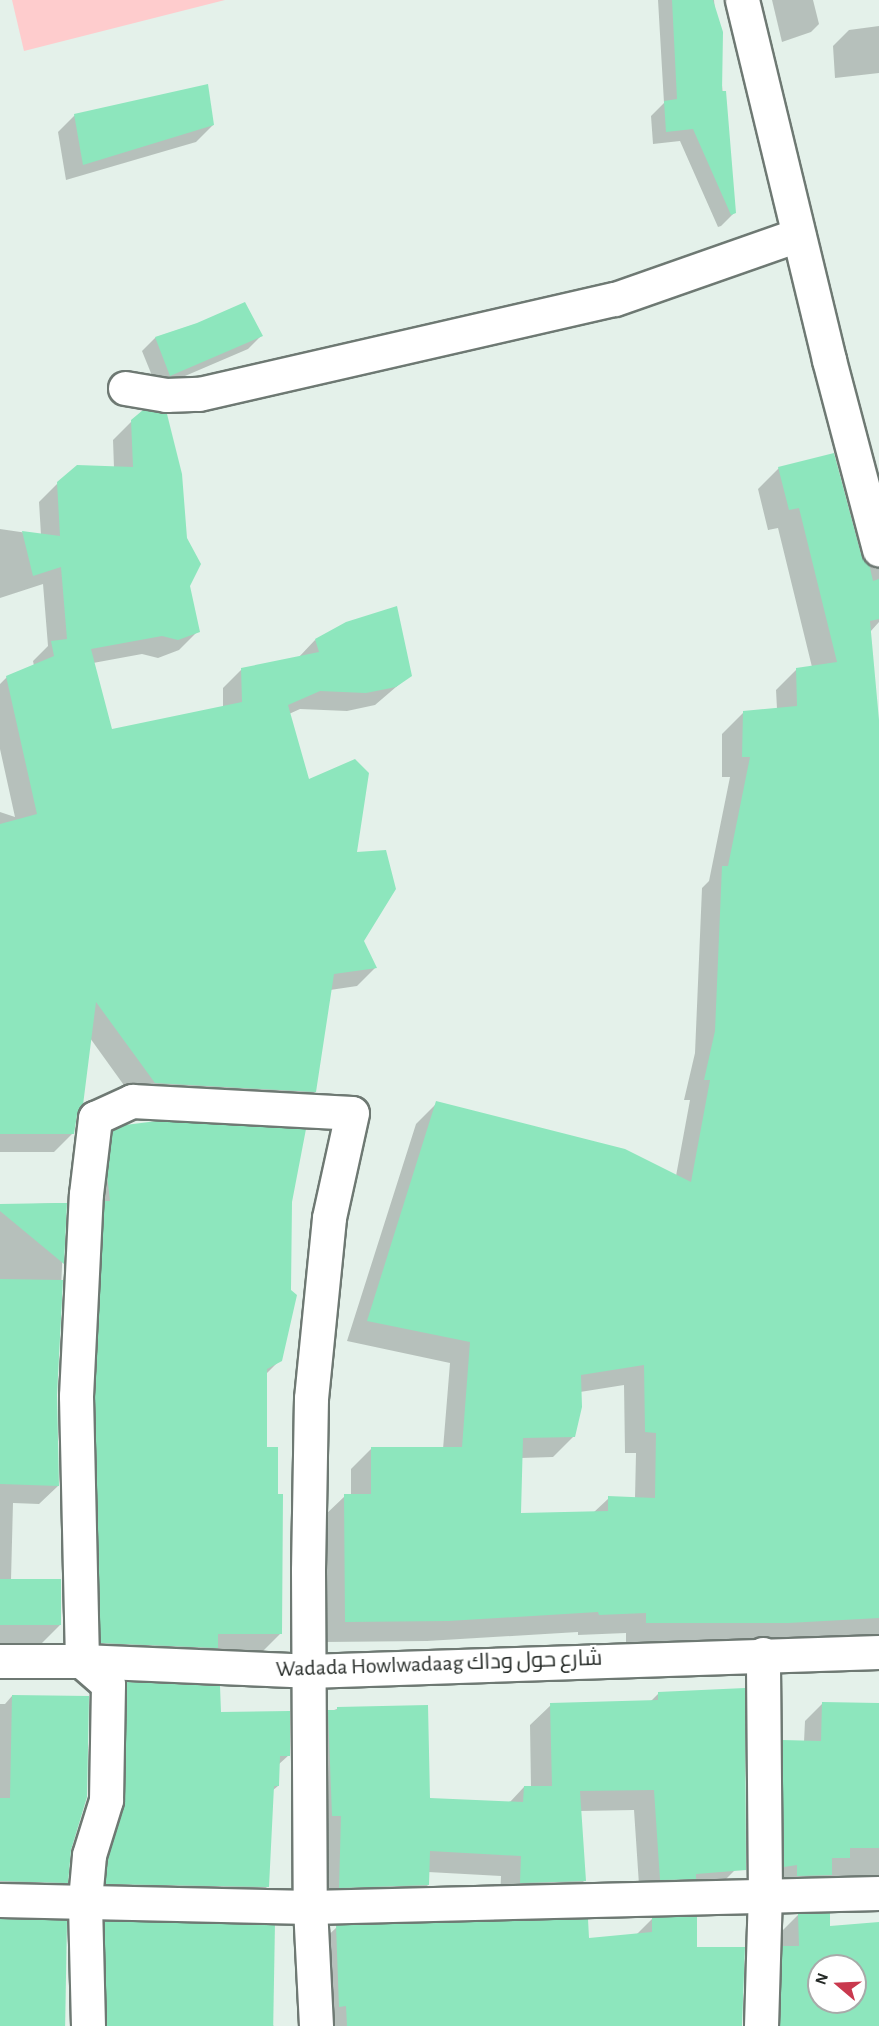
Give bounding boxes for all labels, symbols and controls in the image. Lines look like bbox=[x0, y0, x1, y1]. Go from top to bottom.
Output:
street label: Wadada Howlwadaag شارع حول وداك bbox=[275, 1645, 603, 1683]
north arrow bbox=[807, 1954, 867, 2014]
text: N bbox=[812, 1971, 831, 1987]

